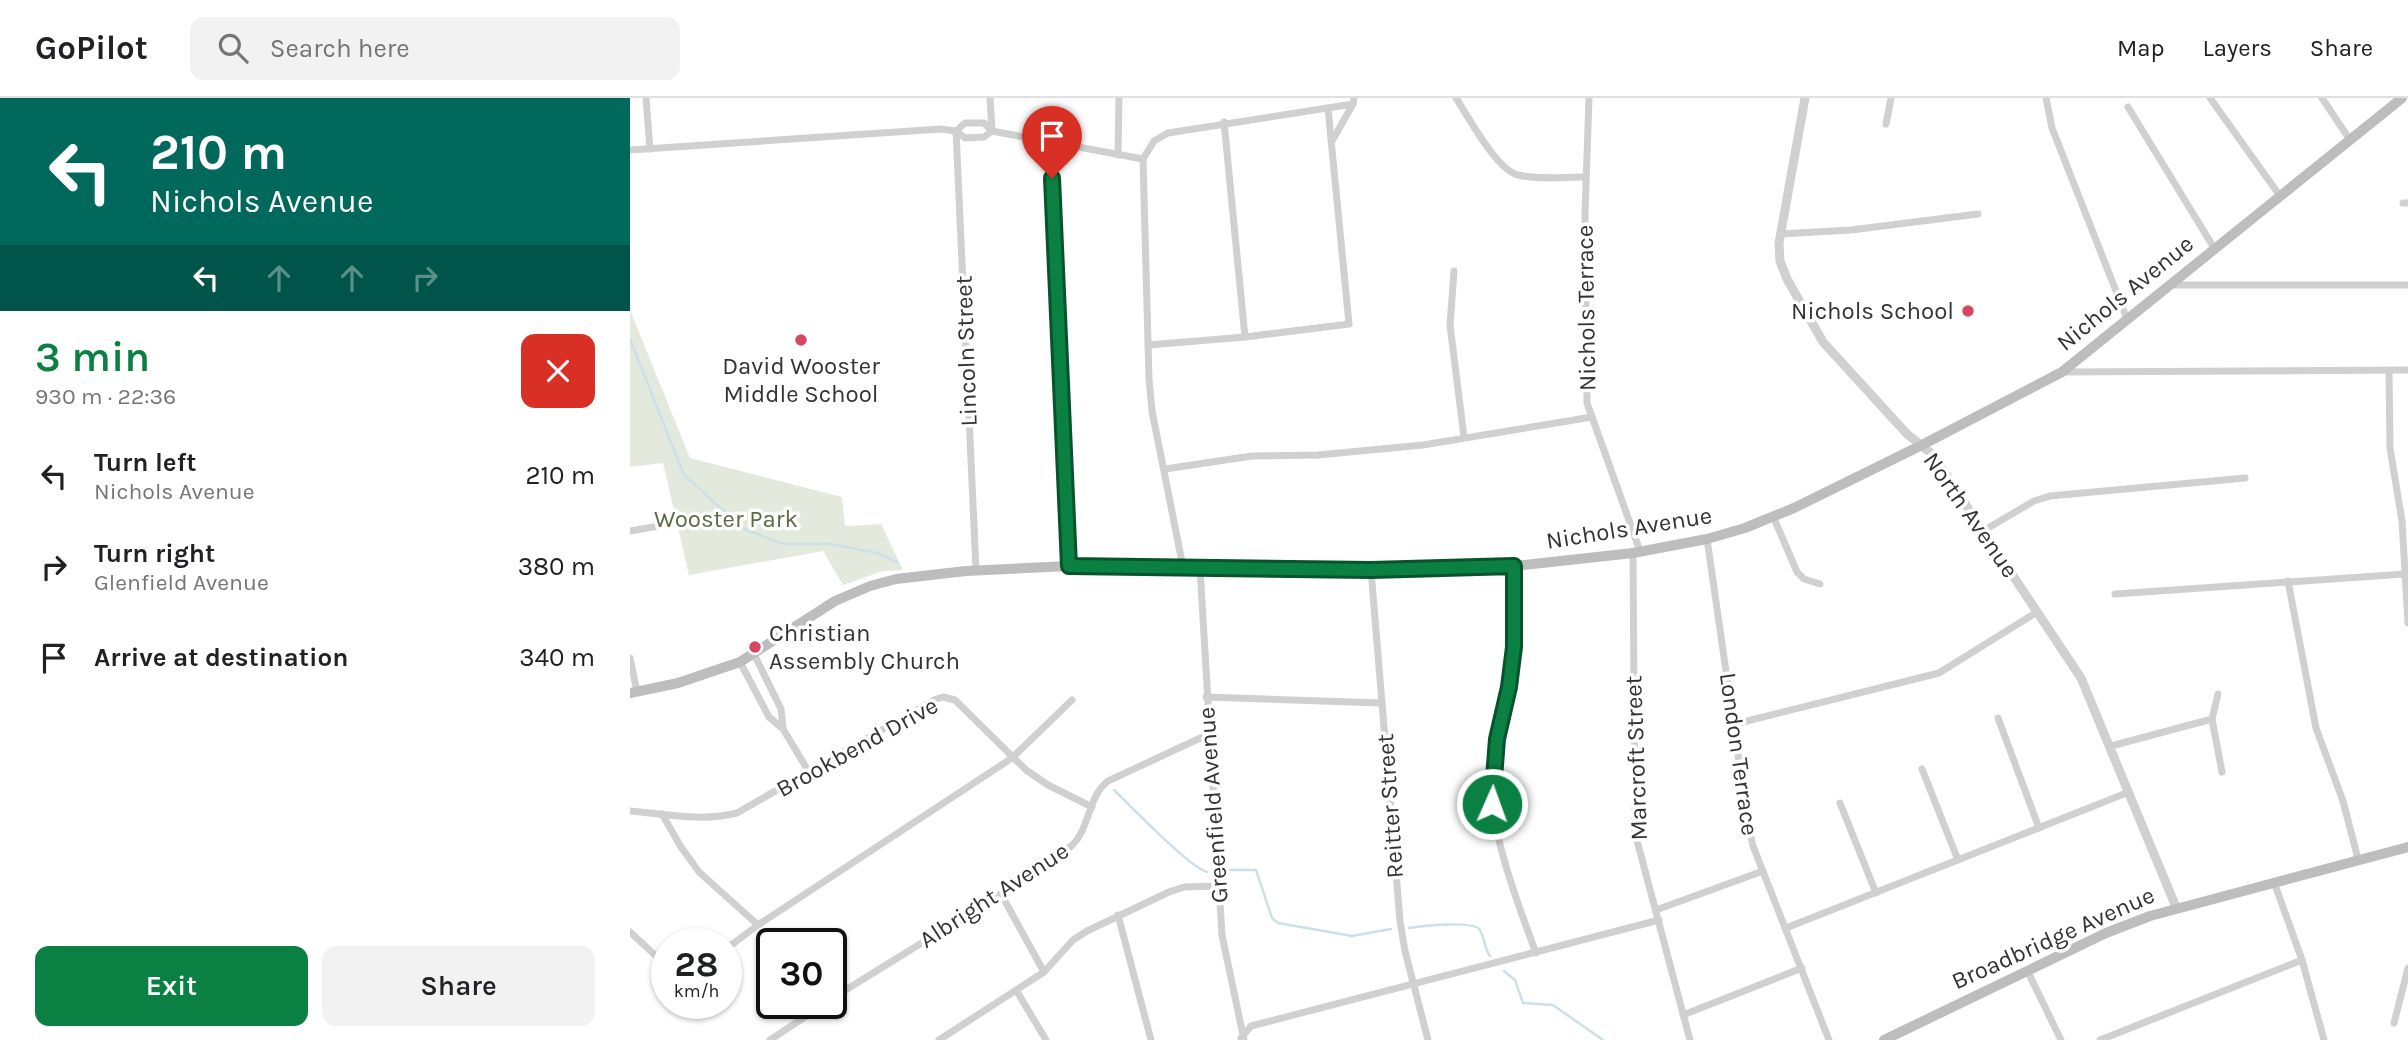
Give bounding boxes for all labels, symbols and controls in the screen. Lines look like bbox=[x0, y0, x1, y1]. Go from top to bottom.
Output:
search box bbox=[190, 17, 680, 80]
text: GoPilot bbox=[35, 29, 148, 67]
icon: search bbox=[214, 29, 252, 67]
text: Search here bbox=[270, 33, 410, 64]
text: Map bbox=[2117, 34, 2165, 62]
text: Layers bbox=[2203, 34, 2272, 62]
text: Share bbox=[2310, 34, 2373, 62]
pin bbox=[1022, 106, 1082, 178]
icon: arrive bbox=[1033, 117, 1071, 155]
text: 210 m bbox=[150, 124, 287, 181]
icon: left bbox=[35, 126, 126, 217]
text: Nichols Avenue bbox=[150, 183, 373, 220]
street label: Nichols Terrace bbox=[1571, 225, 1601, 391]
street label: Nichols Avenue bbox=[2051, 229, 2199, 357]
icon: left bbox=[187, 259, 225, 297]
icon: ahead bbox=[260, 259, 298, 297]
icon: ahead bbox=[333, 259, 371, 297]
icon: right bbox=[406, 259, 444, 297]
street label: Lincoln Street bbox=[949, 275, 983, 427]
place label: Nichols School bbox=[1791, 297, 1954, 325]
marker: Nichols School bbox=[1960, 303, 1976, 319]
text: 3 min bbox=[35, 332, 150, 382]
marker: David Wooster Middle School bbox=[793, 332, 809, 348]
button: close bbox=[521, 334, 595, 408]
place label: David Wooster Middle School bbox=[722, 352, 880, 408]
text: 930 m · 22:36 bbox=[35, 383, 176, 410]
text: Turn left bbox=[94, 447, 196, 478]
street label: North Avenue bbox=[1918, 447, 2024, 583]
icon: left bbox=[35, 457, 73, 495]
text: 210 m bbox=[525, 460, 595, 491]
text: Nichols Avenue bbox=[94, 478, 255, 505]
street label: Nichols Avenue bbox=[1544, 501, 1714, 555]
park label: Wooster Park bbox=[654, 505, 798, 533]
text: Turn right bbox=[94, 538, 215, 569]
icon: right bbox=[35, 548, 73, 586]
text: 380 m bbox=[518, 551, 595, 582]
text: Glenfield Avenue bbox=[94, 569, 269, 596]
place label: Christian Assembly Church bbox=[769, 619, 960, 675]
icon: arrive bbox=[35, 639, 73, 677]
marker: Christian Assembly Church bbox=[747, 639, 763, 655]
text: Arrive at destination bbox=[94, 642, 348, 673]
text: 340 m bbox=[519, 642, 595, 673]
street label: London Terrace bbox=[1714, 671, 1764, 837]
street label: Marcroft Street bbox=[1619, 675, 1653, 841]
street label: Brookbend Drive bbox=[771, 691, 943, 803]
street label: Greenfield Avenue bbox=[1192, 706, 1234, 904]
street label: Reitter Street bbox=[1371, 733, 1409, 879]
position arrow bbox=[1455, 767, 1529, 841]
street label: Albright Avenue bbox=[914, 836, 1074, 954]
street label: Broadbridge Avenue bbox=[1947, 881, 2159, 995]
speed limit sign: 30 bbox=[756, 928, 847, 1019]
text: 28 bbox=[675, 944, 718, 985]
button: Exit bbox=[35, 946, 308, 1026]
button: Share bbox=[322, 946, 595, 1026]
text: km/h bbox=[674, 980, 719, 1002]

